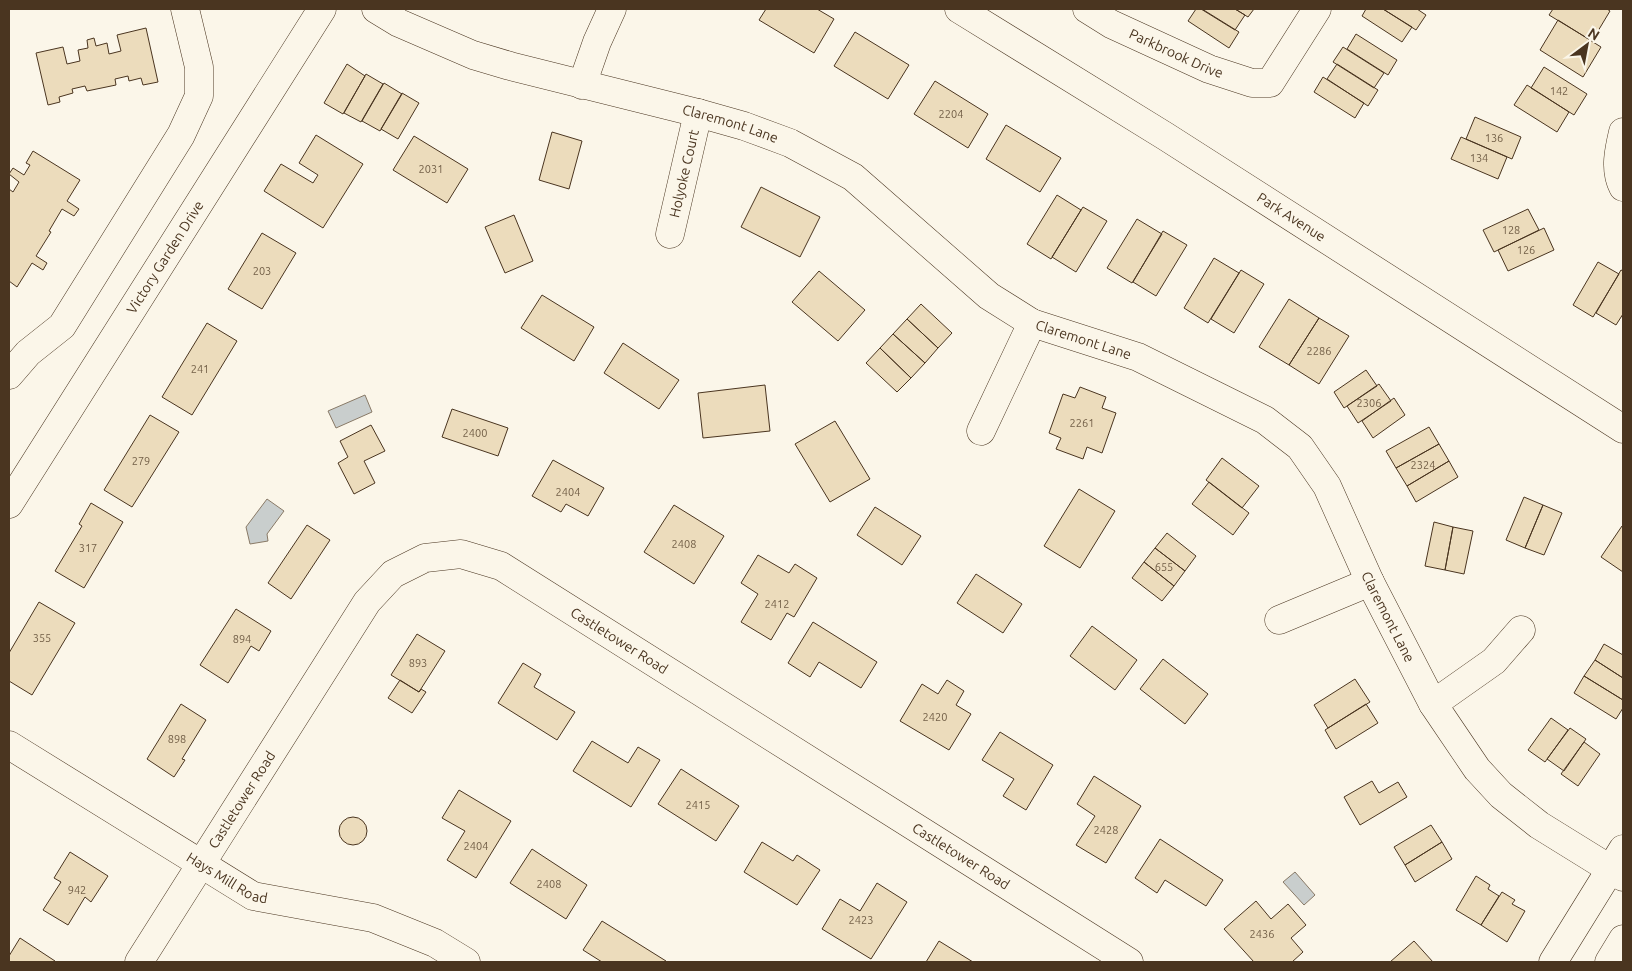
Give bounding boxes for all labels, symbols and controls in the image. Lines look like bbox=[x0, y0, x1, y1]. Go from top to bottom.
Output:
north arrow bbox=[1562, 20, 1612, 70]
text: N bbox=[1585, 24, 1603, 44]
street label: Parkbrook Drive bbox=[1127, 26, 1225, 81]
house number: 142 bbox=[1550, 85, 1568, 97]
street label: Claremont Lane bbox=[681, 101, 781, 146]
house number: 2204 bbox=[939, 108, 963, 120]
street label: Holyoke Court bbox=[666, 127, 702, 219]
house number: 136 bbox=[1485, 132, 1503, 144]
house number: 134 bbox=[1470, 152, 1488, 164]
house number: 2031 bbox=[419, 163, 443, 175]
street label: Park Avenue bbox=[1254, 189, 1329, 245]
street label: Victory Garden Drive bbox=[123, 198, 207, 317]
house number: 128 bbox=[1502, 224, 1520, 236]
house number: 126 bbox=[1517, 244, 1535, 256]
house number: 203 bbox=[253, 265, 271, 277]
street label: Claremont Lane bbox=[1034, 317, 1133, 362]
house number: 2286 bbox=[1307, 345, 1331, 357]
house number: 241 bbox=[191, 363, 209, 375]
house number: 2306 bbox=[1357, 397, 1381, 409]
house number: 2261 bbox=[1070, 417, 1094, 429]
house number: 2400 bbox=[463, 427, 487, 439]
house number: 279 bbox=[132, 455, 150, 467]
house number: 2324 bbox=[1411, 459, 1435, 471]
house number: 2404 bbox=[556, 486, 580, 498]
house number: 2408 bbox=[672, 538, 696, 550]
house number: 317 bbox=[79, 542, 97, 554]
house number: 655 bbox=[1155, 561, 1173, 573]
street label: Claremont Lane bbox=[1358, 569, 1418, 665]
house number: 2412 bbox=[765, 598, 789, 610]
street label: Castletower Road bbox=[568, 604, 671, 677]
house number: 355 bbox=[33, 632, 51, 644]
house number: 894 bbox=[233, 633, 251, 645]
house number: 893 bbox=[409, 657, 427, 669]
house number: 2420 bbox=[923, 711, 947, 723]
house number: 898 bbox=[168, 733, 186, 745]
street label: Castletower Road bbox=[205, 748, 278, 851]
house number: 2415 bbox=[686, 799, 710, 811]
street label: Castletower Road bbox=[909, 819, 1013, 893]
house number: 2428 bbox=[1094, 824, 1118, 836]
house number: 2404 bbox=[464, 840, 488, 852]
street label: Hays Mill Road bbox=[184, 849, 269, 907]
house number: 2408 bbox=[537, 878, 561, 890]
house number: 942 bbox=[68, 884, 86, 896]
house number: 2423 bbox=[849, 914, 873, 926]
house number: 2436 bbox=[1250, 928, 1274, 940]

